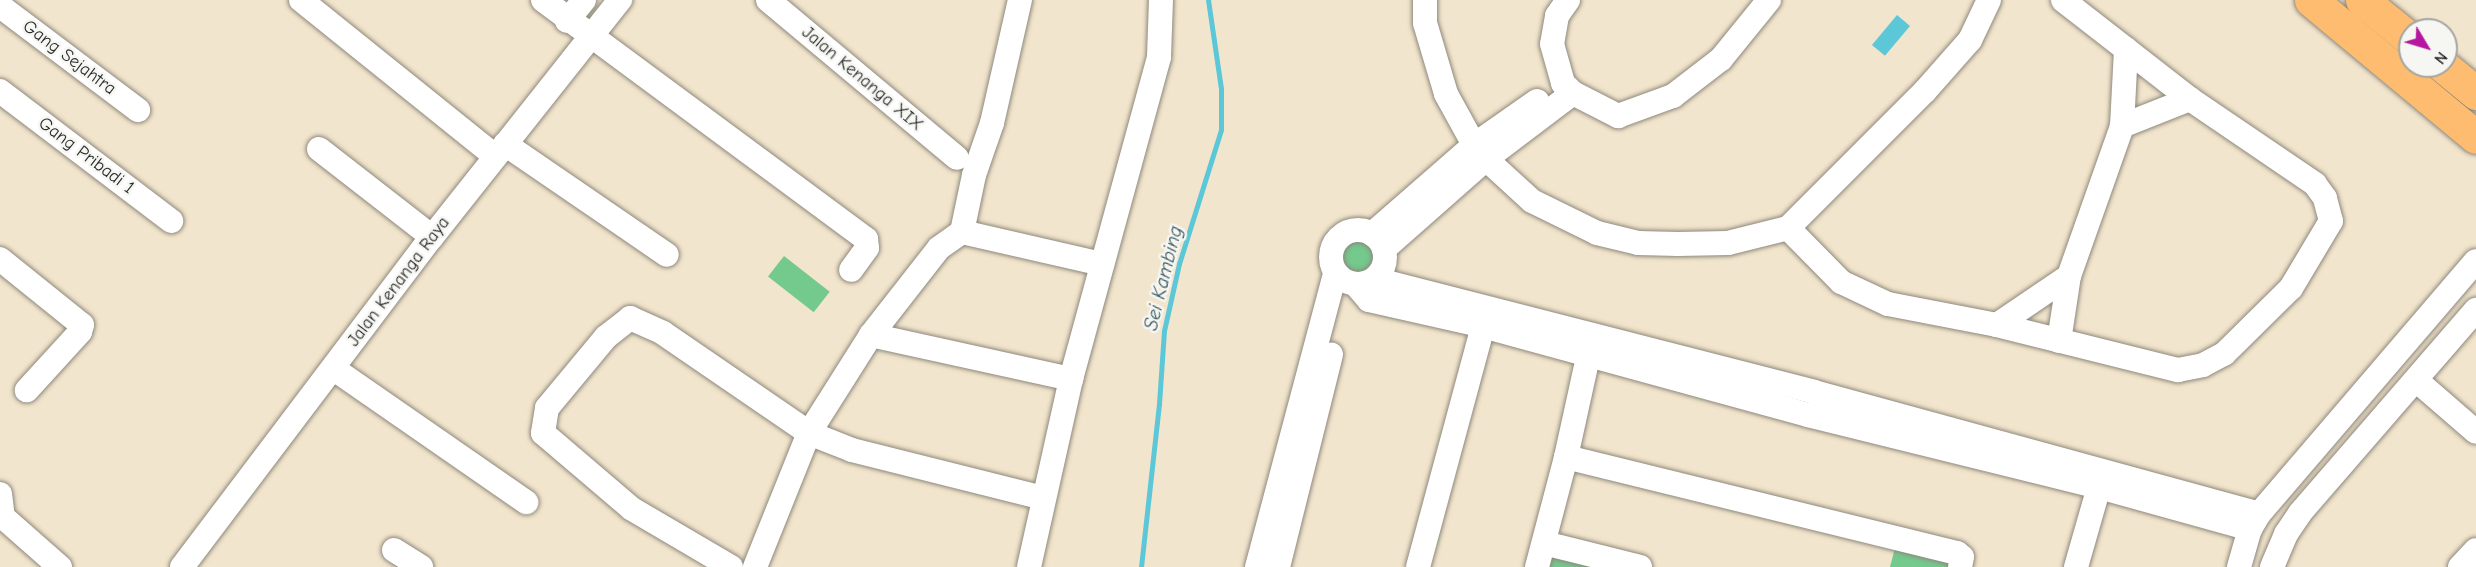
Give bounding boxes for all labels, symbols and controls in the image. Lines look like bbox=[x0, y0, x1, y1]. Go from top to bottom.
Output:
street label: Gang Sejahtra bbox=[18, 16, 120, 100]
north arrow bbox=[2398, 18, 2458, 78]
street label: Jalan Kenanga XIX bbox=[797, 22, 927, 136]
text: N bbox=[2430, 48, 2451, 68]
street label: Gang Pribadi 1 bbox=[34, 113, 138, 199]
street label: Jalan Kenanga Raya bbox=[343, 213, 455, 351]
water label: Sei Kambing bbox=[1138, 223, 1188, 333]

